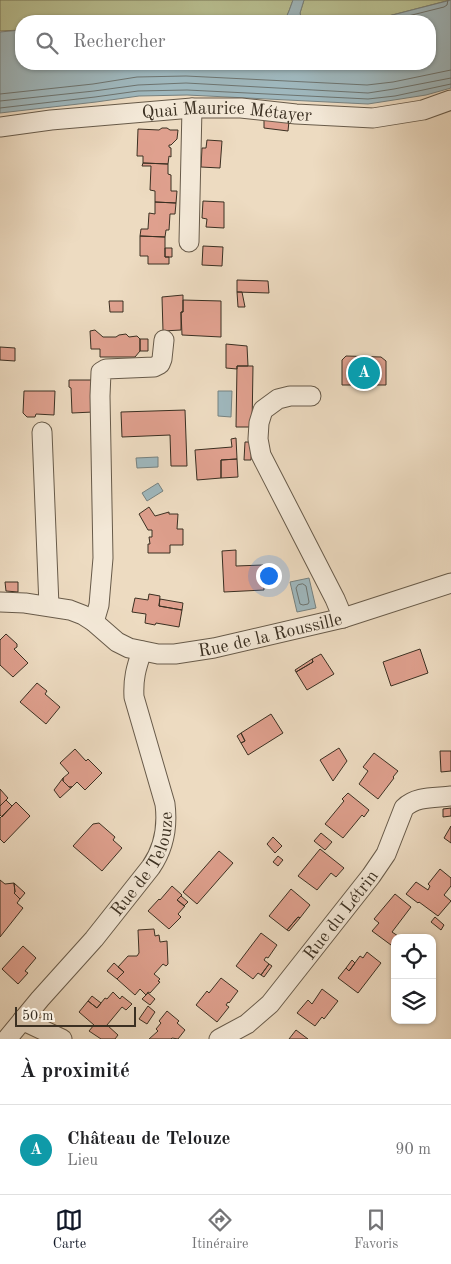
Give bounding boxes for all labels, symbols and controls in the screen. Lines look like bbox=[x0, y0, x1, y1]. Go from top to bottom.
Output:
search box bbox=[15, 15, 436, 70]
icon: search bbox=[33, 29, 61, 57]
text: Rechercher bbox=[73, 33, 166, 52]
street label: Quai Maurice Métayer bbox=[141, 100, 313, 125]
pin: A bbox=[348, 354, 380, 392]
your location bbox=[256, 563, 282, 589]
street label: Rue de la Roussille bbox=[197, 610, 344, 660]
street label: Rue de Telouze bbox=[108, 811, 176, 920]
street label: Rue du Létrin bbox=[301, 867, 382, 964]
map controls bbox=[391, 934, 436, 1024]
button: locate bbox=[391, 934, 436, 979]
button: layers bbox=[391, 979, 436, 1024]
scale bar bbox=[15, 1004, 136, 1027]
text: 50 m bbox=[22, 1009, 53, 1023]
text: À proximité bbox=[20, 1061, 130, 1082]
text: Château de Telouze bbox=[67, 1130, 231, 1149]
text: A bbox=[30, 1142, 42, 1158]
text: 90 m bbox=[395, 1142, 431, 1158]
text: Lieu bbox=[67, 1153, 98, 1169]
tab: Carte bbox=[53, 1206, 86, 1253]
tab: Itinéraire bbox=[192, 1206, 248, 1253]
tab: Favoris bbox=[354, 1206, 398, 1253]

